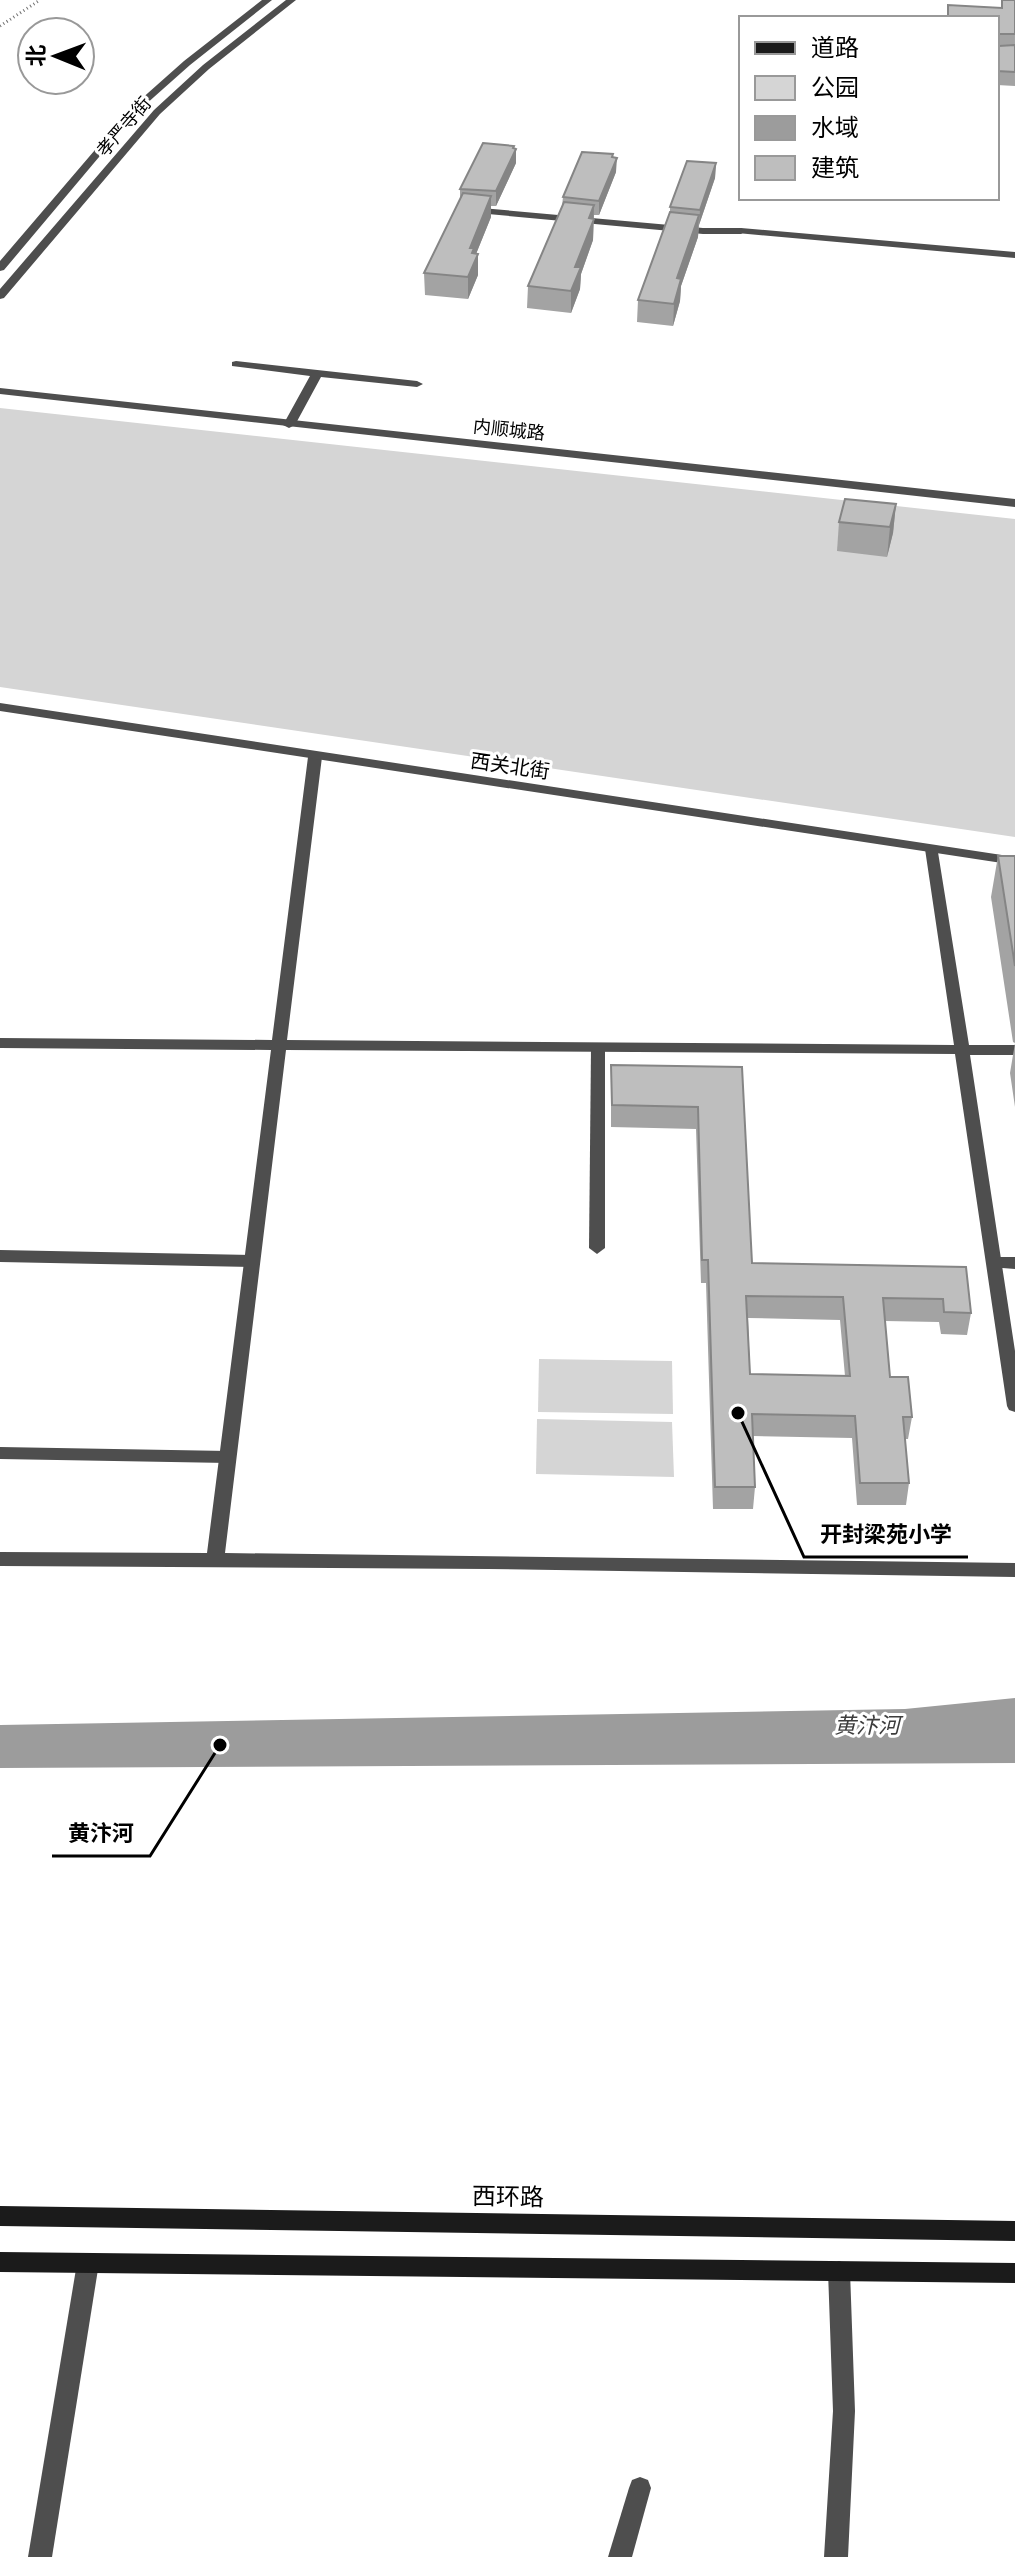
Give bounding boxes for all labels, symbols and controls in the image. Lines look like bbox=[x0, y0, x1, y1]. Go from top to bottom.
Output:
north arrow bbox=[16, 16, 96, 96]
legend bbox=[739, 16, 999, 200]
text: 道路 bbox=[811, 34, 859, 61]
text: 北 bbox=[24, 44, 49, 67]
text: 公园 bbox=[811, 74, 859, 101]
street label: 孝严寺街 bbox=[93, 93, 155, 161]
text: 水域 bbox=[811, 114, 859, 141]
text: 建筑 bbox=[811, 154, 859, 181]
street label: 内顺城路 bbox=[472, 416, 546, 444]
street label: 西关北街 bbox=[469, 750, 551, 782]
callout: 开封梁苑小学 bbox=[804, 1511, 968, 1557]
text: 开封梁苑小学 bbox=[820, 1522, 952, 1547]
water label: 黄汴河 bbox=[834, 1713, 904, 1738]
callout: 黄汴河 bbox=[52, 1810, 150, 1856]
text: 黄汴河 bbox=[68, 1821, 134, 1846]
street label: 西环路 bbox=[472, 2182, 544, 2211]

